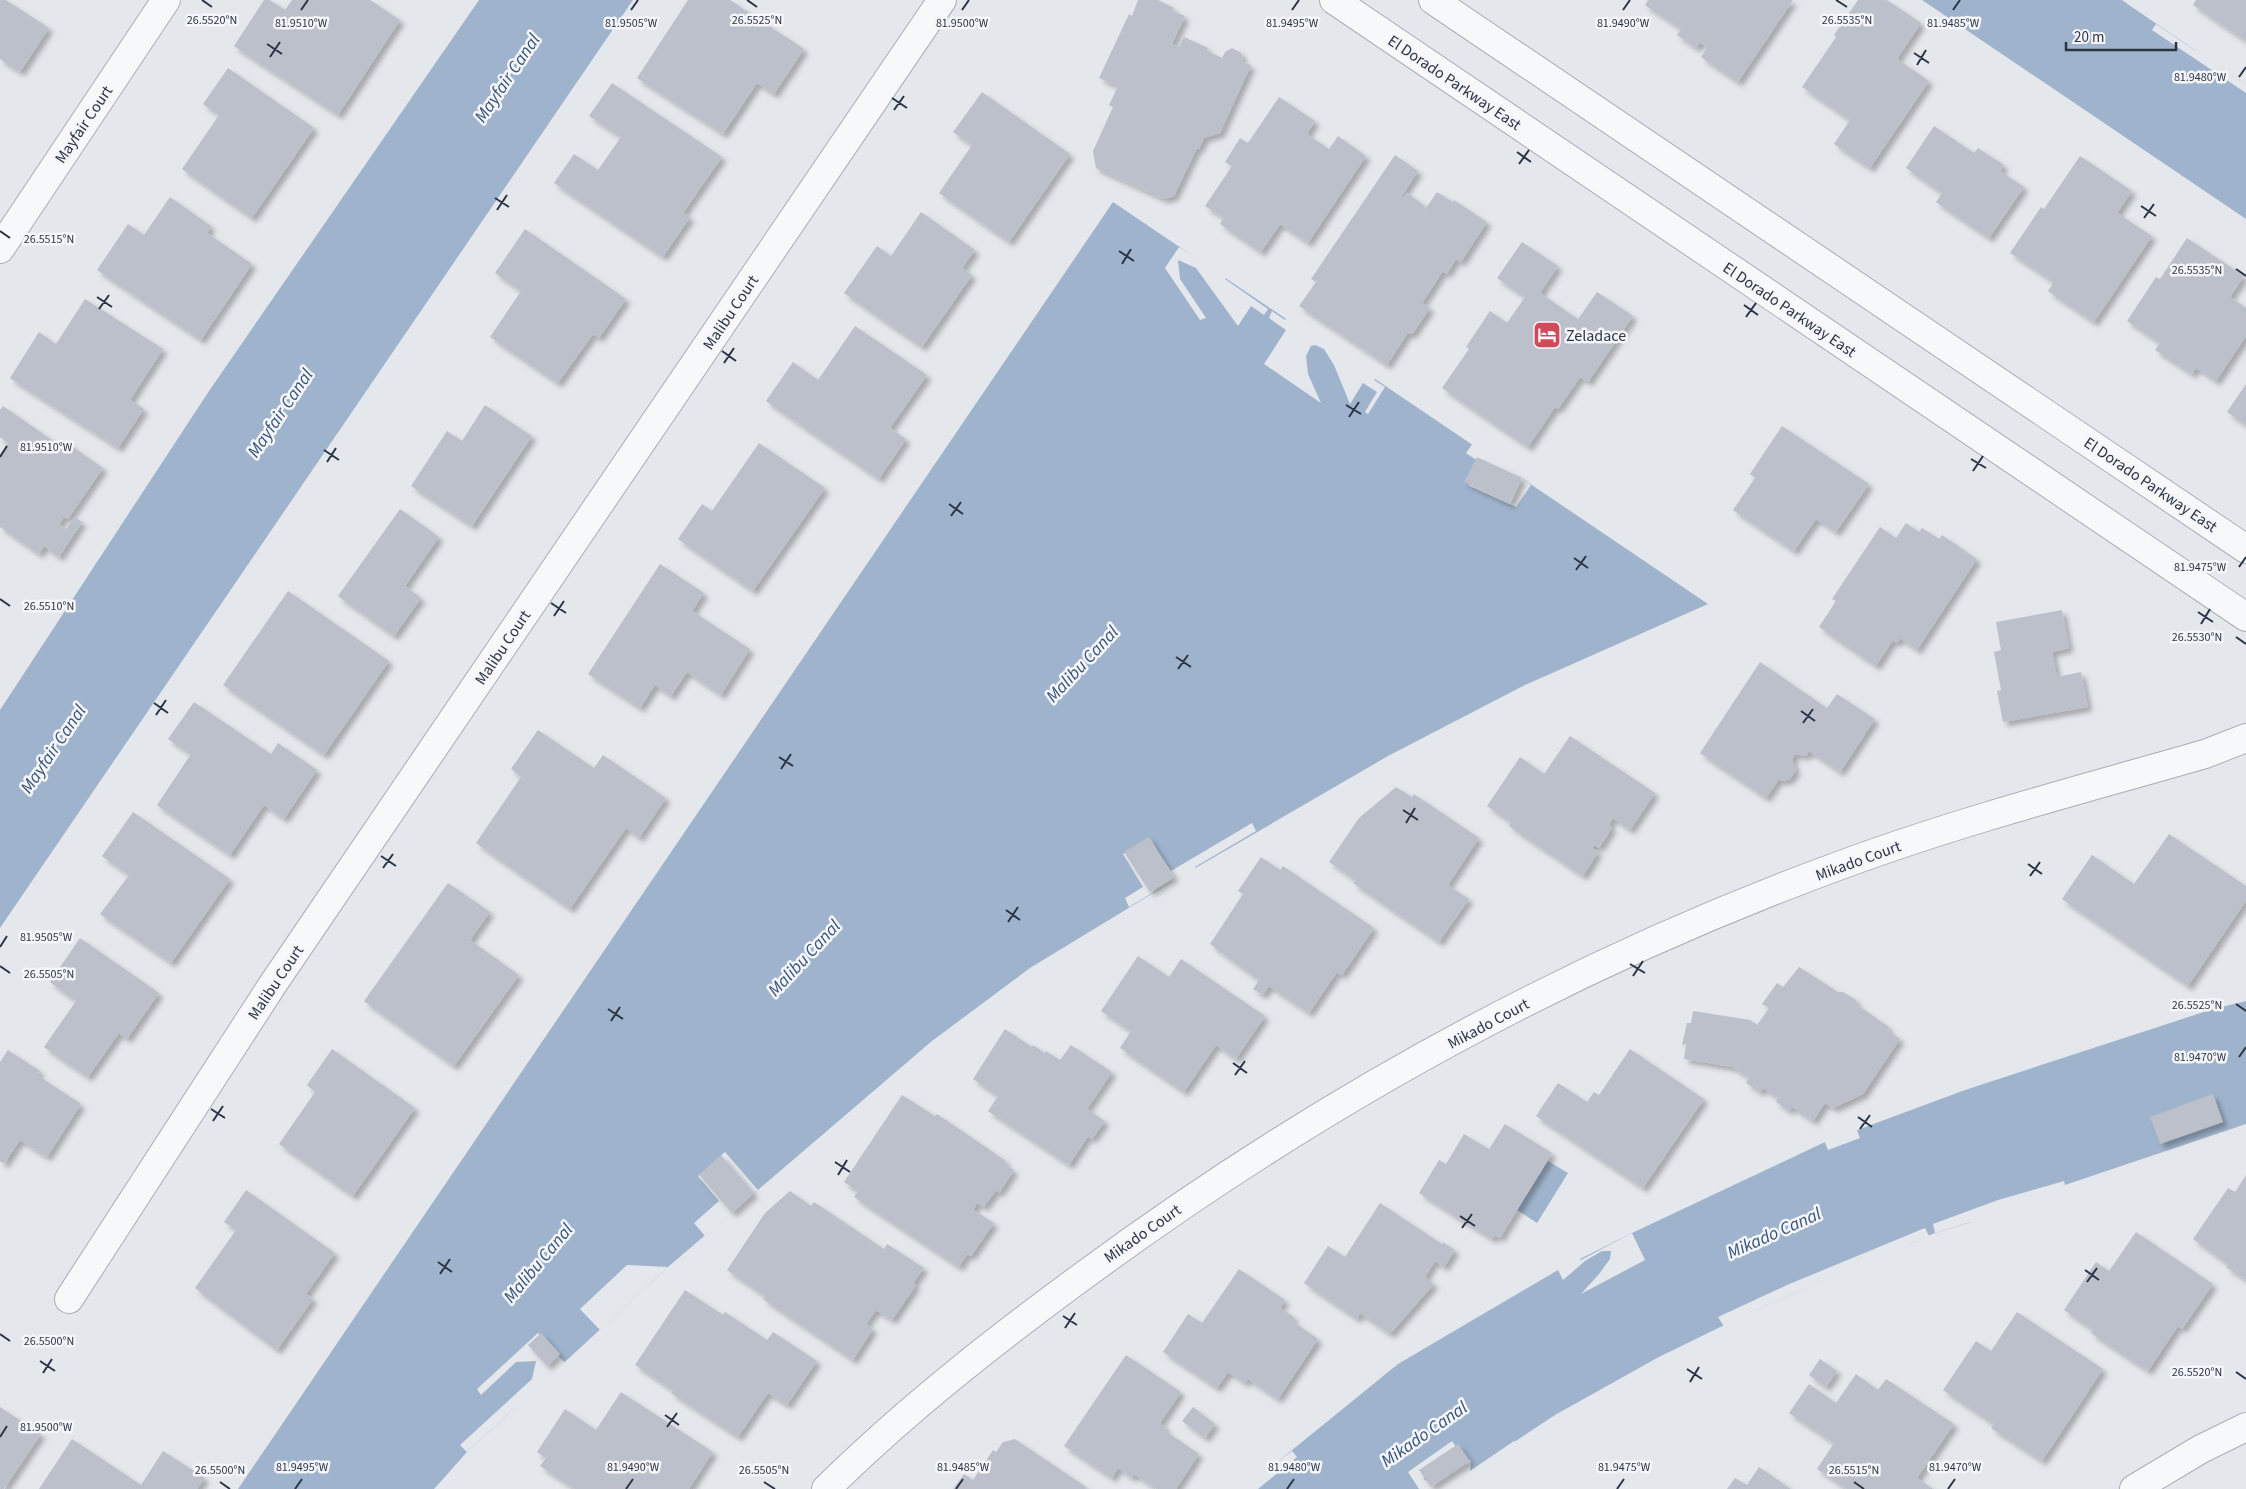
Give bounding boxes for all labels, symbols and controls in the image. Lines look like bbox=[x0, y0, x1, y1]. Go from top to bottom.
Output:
text: 26.5520°N bbox=[187, 12, 237, 29]
text: 26.5525°N bbox=[732, 12, 782, 29]
text: 26.5535°N bbox=[1822, 12, 1872, 29]
text: 81.9510°W bbox=[275, 15, 328, 32]
text: 81.9505°W bbox=[605, 15, 658, 32]
text: 81.9500°W bbox=[936, 15, 989, 32]
text: 81.9495°W bbox=[1266, 15, 1319, 32]
text: 81.9490°W bbox=[1597, 15, 1650, 32]
text: 81.9485°W bbox=[1927, 15, 1980, 32]
scale bar bbox=[2066, 20, 2176, 52]
text: 20 m bbox=[2074, 27, 2104, 48]
water label: Mayfair Canal bbox=[469, 29, 547, 128]
street label: El Dorado Parkway East bbox=[1383, 30, 1526, 136]
text: 81.9480°W bbox=[2174, 69, 2227, 86]
street label: Mayfair Court bbox=[50, 81, 118, 168]
text: 26.5515°N bbox=[24, 231, 74, 248]
street label: El Dorado Parkway East bbox=[1718, 257, 1861, 363]
text: 26.5535°N bbox=[2172, 262, 2222, 279]
street label: Malibu Court bbox=[698, 270, 764, 354]
hotel icon: Zeladace bbox=[1532, 320, 1562, 350]
place label: Zeladace bbox=[1566, 325, 1626, 347]
water label: Mayfair Canal bbox=[242, 364, 320, 463]
street label: El Dorado Parkway East bbox=[2079, 432, 2222, 538]
text: 81.9510°W bbox=[20, 439, 73, 456]
text: 81.9475°W bbox=[2174, 559, 2227, 576]
text: 26.5510°N bbox=[24, 598, 74, 615]
street label: Malibu Court bbox=[470, 605, 536, 689]
water label: Malibu Canal bbox=[1040, 620, 1125, 708]
text: 26.5530°N bbox=[2172, 629, 2222, 646]
water label: Mayfair Canal bbox=[15, 700, 93, 799]
street label: Mikado Court bbox=[1812, 835, 1905, 887]
water label: Malibu Canal bbox=[762, 914, 847, 1002]
text: 81.9505°W bbox=[20, 929, 73, 946]
street label: Malibu Court bbox=[243, 940, 309, 1024]
text: 26.5505°N bbox=[24, 966, 74, 983]
street label: Mikado Court bbox=[1444, 993, 1534, 1055]
text: 26.5525°N bbox=[2172, 997, 2222, 1014]
text: 81.9470°W bbox=[2174, 1049, 2227, 1066]
street label: Mikado Court bbox=[1100, 1199, 1186, 1269]
water label: Mikado Canal bbox=[1723, 1201, 1826, 1265]
water label: Malibu Canal bbox=[498, 1218, 579, 1308]
text: 26.5500°N bbox=[24, 1333, 74, 1350]
text: 26.5520°N bbox=[2172, 1364, 2222, 1381]
water label: Mikado Canal bbox=[1376, 1395, 1473, 1473]
text: 81.9500°W bbox=[20, 1419, 73, 1436]
text: 81.9495°W bbox=[276, 1459, 329, 1476]
text: 81.9490°W bbox=[607, 1459, 660, 1476]
text: 81.9485°W bbox=[937, 1459, 990, 1476]
text: 81.9480°W bbox=[1268, 1459, 1321, 1476]
text: 81.9475°W bbox=[1598, 1459, 1651, 1476]
text: 81.9470°W bbox=[1929, 1459, 1982, 1476]
text: 26.5500°N bbox=[195, 1462, 245, 1479]
text: 26.5505°N bbox=[739, 1462, 789, 1479]
text: 26.5515°N bbox=[1829, 1462, 1879, 1479]

